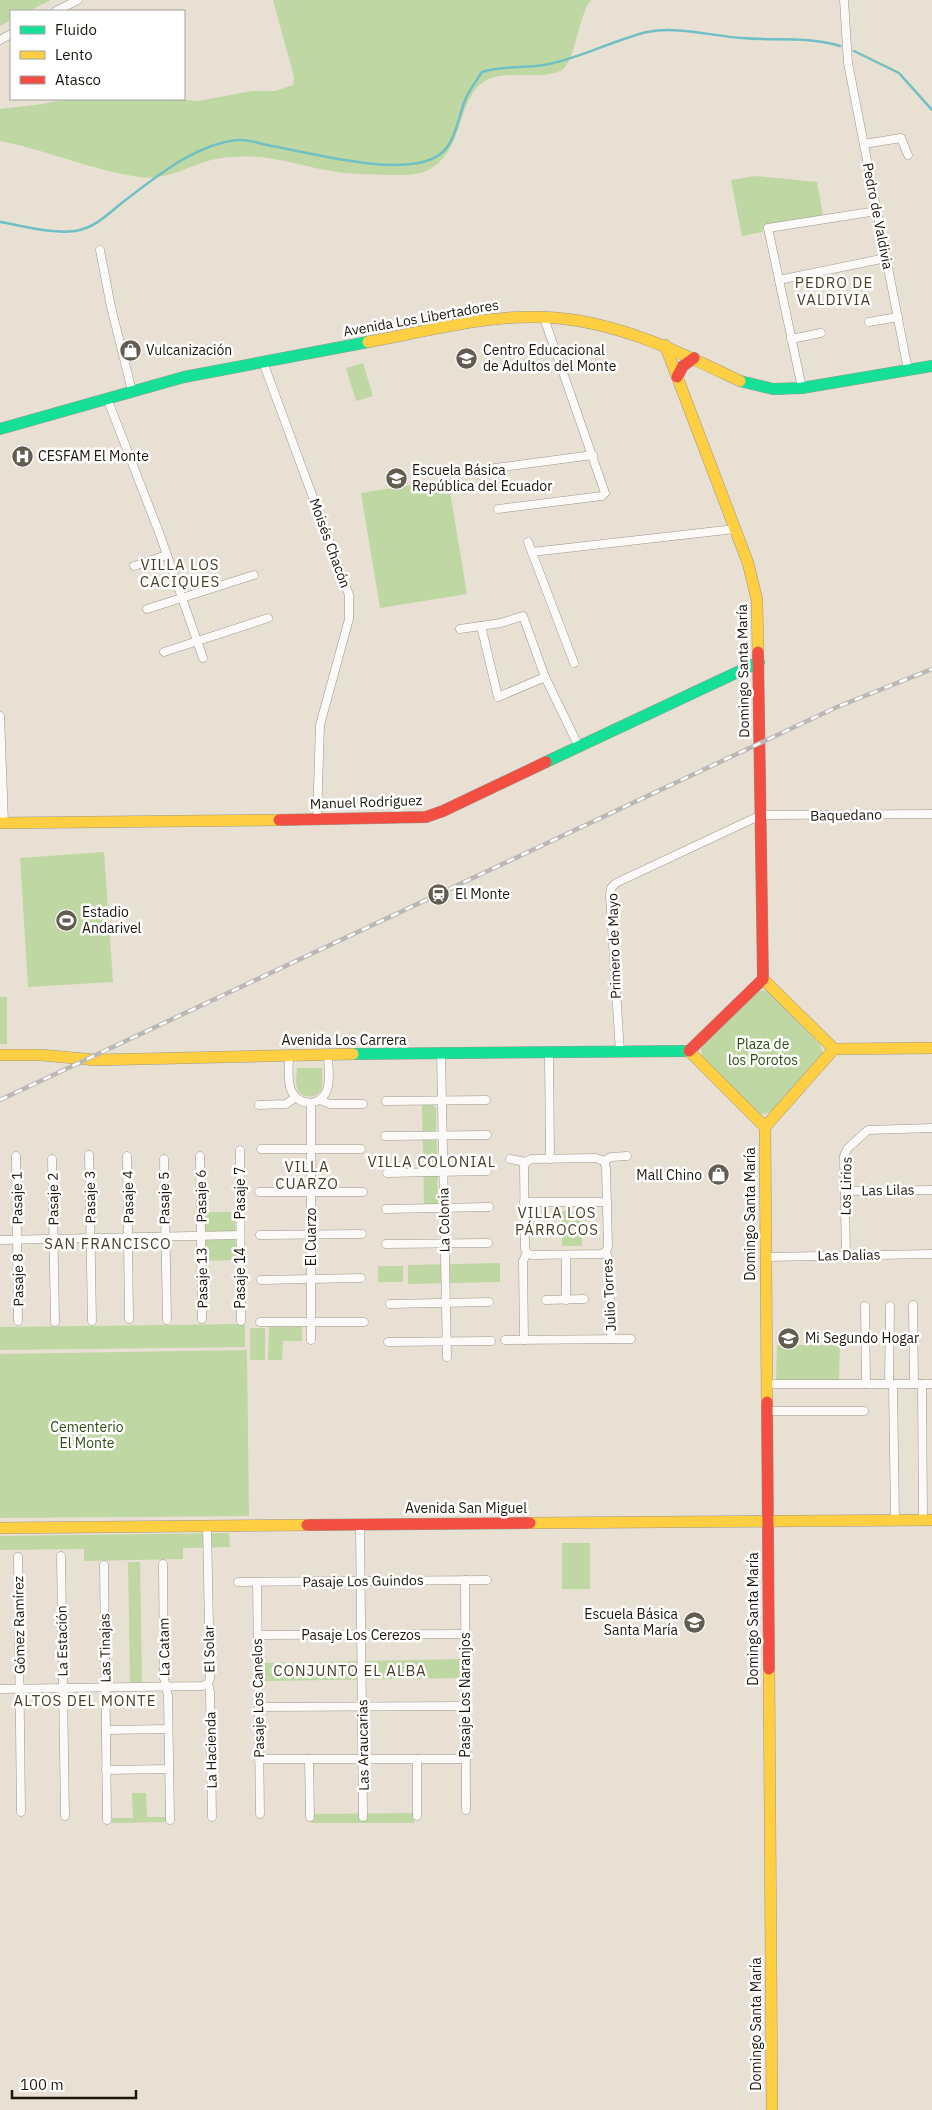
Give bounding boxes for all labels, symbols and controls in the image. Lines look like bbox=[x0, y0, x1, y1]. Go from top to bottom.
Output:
legend bbox=[10, 10, 185, 100]
text: Fluido bbox=[55, 20, 97, 39]
text: Lento bbox=[55, 45, 93, 64]
text: Atasco bbox=[55, 70, 101, 89]
street label: Pedro de Valdivia bbox=[859, 161, 897, 271]
district label: PEDRO DE VALDIVIA bbox=[795, 273, 873, 309]
street label: Avenida Los Libertadores bbox=[342, 295, 500, 341]
shop icon: Vulcanización bbox=[118, 338, 142, 362]
place label: Vulcanización bbox=[146, 341, 232, 359]
place label: Centro Educacional de Adultos del Monte bbox=[483, 341, 617, 375]
school or university icon: Centro Educacional de Adultos del Monte bbox=[455, 346, 479, 370]
hospital icon: CESFAM El Monte bbox=[10, 444, 34, 468]
place label: CESFAM El Monte bbox=[38, 447, 149, 465]
place label: Escuela Básica República del Ecuador bbox=[412, 461, 552, 495]
school or university icon: Escuela Básica República del Ecuador bbox=[384, 466, 408, 490]
street label: Moisés Chacón bbox=[305, 496, 355, 590]
district label: VILLA LOS CACIQUES bbox=[140, 555, 220, 591]
street label: Domingo Santa María bbox=[733, 604, 753, 738]
street label: Manuel Rodríguez bbox=[310, 791, 423, 813]
street label: Baquedano bbox=[810, 805, 882, 825]
station icon: El Monte bbox=[427, 882, 451, 906]
place label: El Monte bbox=[455, 885, 510, 903]
street label: Primero de Mayo bbox=[603, 893, 625, 999]
place label: Estadio Andarivel bbox=[82, 903, 142, 937]
sports icon: Estadio Andarivel bbox=[54, 908, 78, 932]
street label: Avenida Los Carrera bbox=[282, 1031, 407, 1049]
park label: Plaza de los Porotos bbox=[728, 1035, 798, 1069]
street label: Domingo Santa María bbox=[741, 1147, 759, 1281]
district label: VILLA COLONIAL bbox=[368, 1152, 496, 1171]
street label: Los Lirios bbox=[836, 1156, 856, 1215]
district label: VILLA CUARZO bbox=[275, 1157, 339, 1193]
shop icon: Mall Chino bbox=[706, 1163, 730, 1187]
street label: Pasaje 7 bbox=[231, 1166, 249, 1220]
place label: Mall Chino bbox=[636, 1166, 702, 1184]
street label: Pasaje 6 bbox=[192, 1169, 210, 1223]
street label: Pasaje 3 bbox=[81, 1170, 99, 1224]
street label: Pasaje 4 bbox=[119, 1170, 137, 1224]
street label: Pasaje 1 bbox=[8, 1171, 26, 1225]
street label: Pasaje 5 bbox=[155, 1171, 173, 1225]
street label: Pasaje 2 bbox=[44, 1172, 62, 1226]
street label: Las Lilas bbox=[861, 1181, 915, 1199]
street label: La Colonia bbox=[434, 1187, 454, 1253]
district label: VILLA LOS PÁRROCOS bbox=[515, 1203, 599, 1239]
street label: El Cuarzo bbox=[302, 1207, 320, 1266]
district label: SAN FRANCISCO bbox=[44, 1234, 172, 1253]
street label: Las Dalias bbox=[817, 1245, 881, 1265]
street label: Pasaje 13 bbox=[192, 1247, 212, 1309]
street label: Pasaje 14 bbox=[231, 1247, 249, 1309]
street label: Pasaje 8 bbox=[9, 1253, 27, 1307]
street label: Julio Torres bbox=[598, 1258, 620, 1332]
school or university icon: Mi Segundo Hogar bbox=[777, 1326, 801, 1350]
place label: Mi Segundo Hogar bbox=[805, 1329, 919, 1347]
park label: Cementerio El Monte bbox=[50, 1418, 124, 1452]
street label: Avenida San Miguel bbox=[405, 1499, 527, 1517]
street label: Domingo Santa María bbox=[744, 1552, 762, 1686]
street label: Pasaje Los Guindos bbox=[302, 1571, 424, 1591]
street label: Gómez Ramírez bbox=[9, 1575, 29, 1674]
street label: La Estación bbox=[52, 1605, 72, 1677]
place label: Escuela Básica Santa María bbox=[584, 1605, 679, 1639]
school or university icon: Escuela Básica Santa María bbox=[682, 1610, 706, 1634]
street label: Las Tinajas bbox=[95, 1613, 115, 1683]
street label: La Catam bbox=[154, 1618, 174, 1676]
street label: El Solar bbox=[200, 1625, 218, 1673]
street label: Pasaje Los Cerezos bbox=[301, 1626, 421, 1644]
street label: Pasaje Los Naranjos bbox=[456, 1632, 474, 1758]
street label: Pasaje Los Canelos bbox=[248, 1638, 268, 1758]
district label: CONJUNTO EL ALBA bbox=[273, 1661, 427, 1680]
district label: ALTOS DEL MONTE bbox=[14, 1691, 156, 1710]
street label: Las Araucarias bbox=[353, 1699, 373, 1791]
street label: La Hacienda bbox=[201, 1711, 221, 1789]
street label: Domingo Santa María bbox=[747, 1957, 765, 2091]
scale bar bbox=[12, 2068, 136, 2100]
text: 100 m bbox=[20, 2075, 64, 2094]

